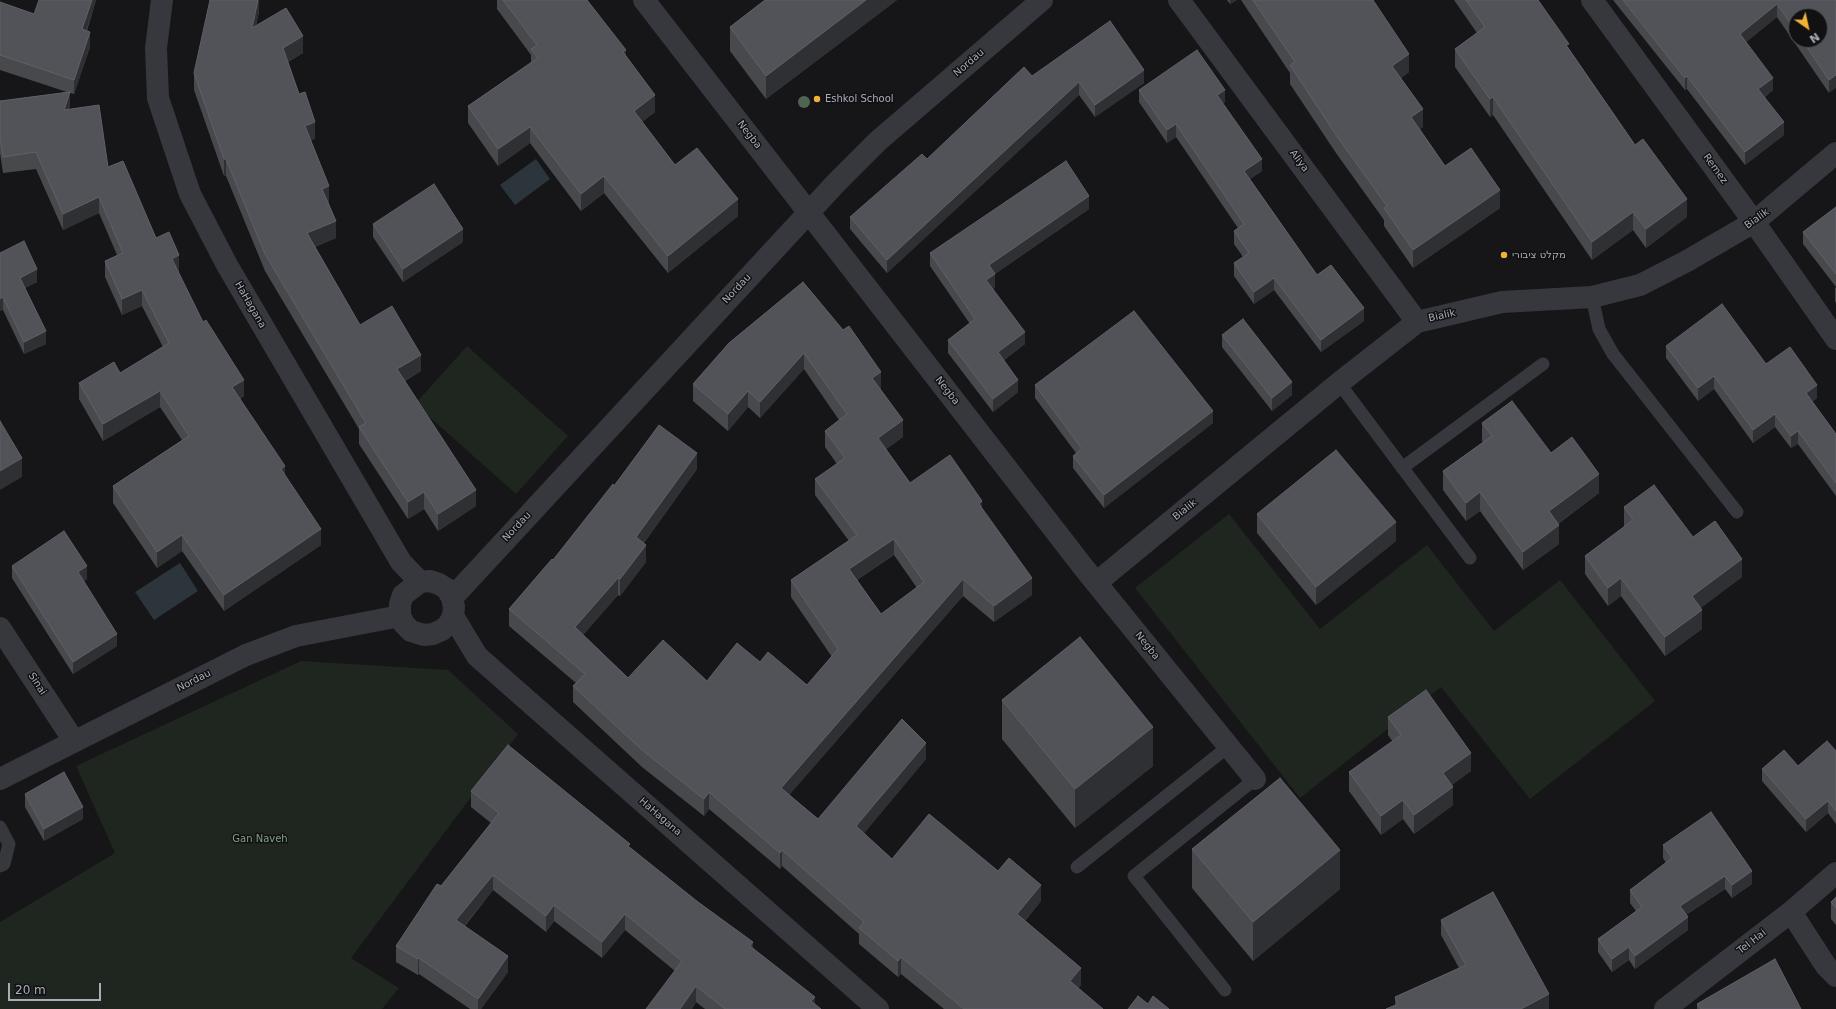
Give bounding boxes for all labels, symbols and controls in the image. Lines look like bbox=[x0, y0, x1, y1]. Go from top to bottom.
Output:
north arrow bbox=[1788, 8, 1828, 48]
text: N bbox=[1807, 30, 1822, 46]
street label: Nordau bbox=[951, 47, 987, 79]
place label: Eshkol School bbox=[825, 93, 894, 105]
marker: Eshkol School bbox=[812, 94, 822, 104]
street label: Negba bbox=[734, 119, 764, 151]
street label: Aliya bbox=[1287, 148, 1311, 174]
street label: Remez bbox=[1700, 152, 1730, 186]
street label: Bialik bbox=[1743, 206, 1771, 232]
place label: מקלט ציבורי bbox=[1512, 249, 1566, 261]
marker: מקלט ציבורי bbox=[1499, 250, 1509, 260]
street label: Nordau bbox=[720, 272, 754, 306]
street label: HaHagana bbox=[232, 279, 268, 331]
street label: Bialik bbox=[1427, 307, 1457, 325]
street label: Negba bbox=[932, 375, 962, 407]
street label: Bialik bbox=[1171, 497, 1199, 523]
street label: Nordau bbox=[500, 510, 534, 544]
street label: Negba bbox=[1132, 630, 1162, 662]
street label: Nordau bbox=[175, 667, 213, 695]
street label: Sinai bbox=[25, 671, 49, 697]
street label: HaHagana bbox=[636, 795, 684, 839]
park label: Gan Naveh bbox=[232, 833, 288, 845]
street label: Tel Hai bbox=[1735, 927, 1769, 957]
scale bar bbox=[10, 975, 103, 1001]
text: 20 m bbox=[15, 983, 46, 997]

